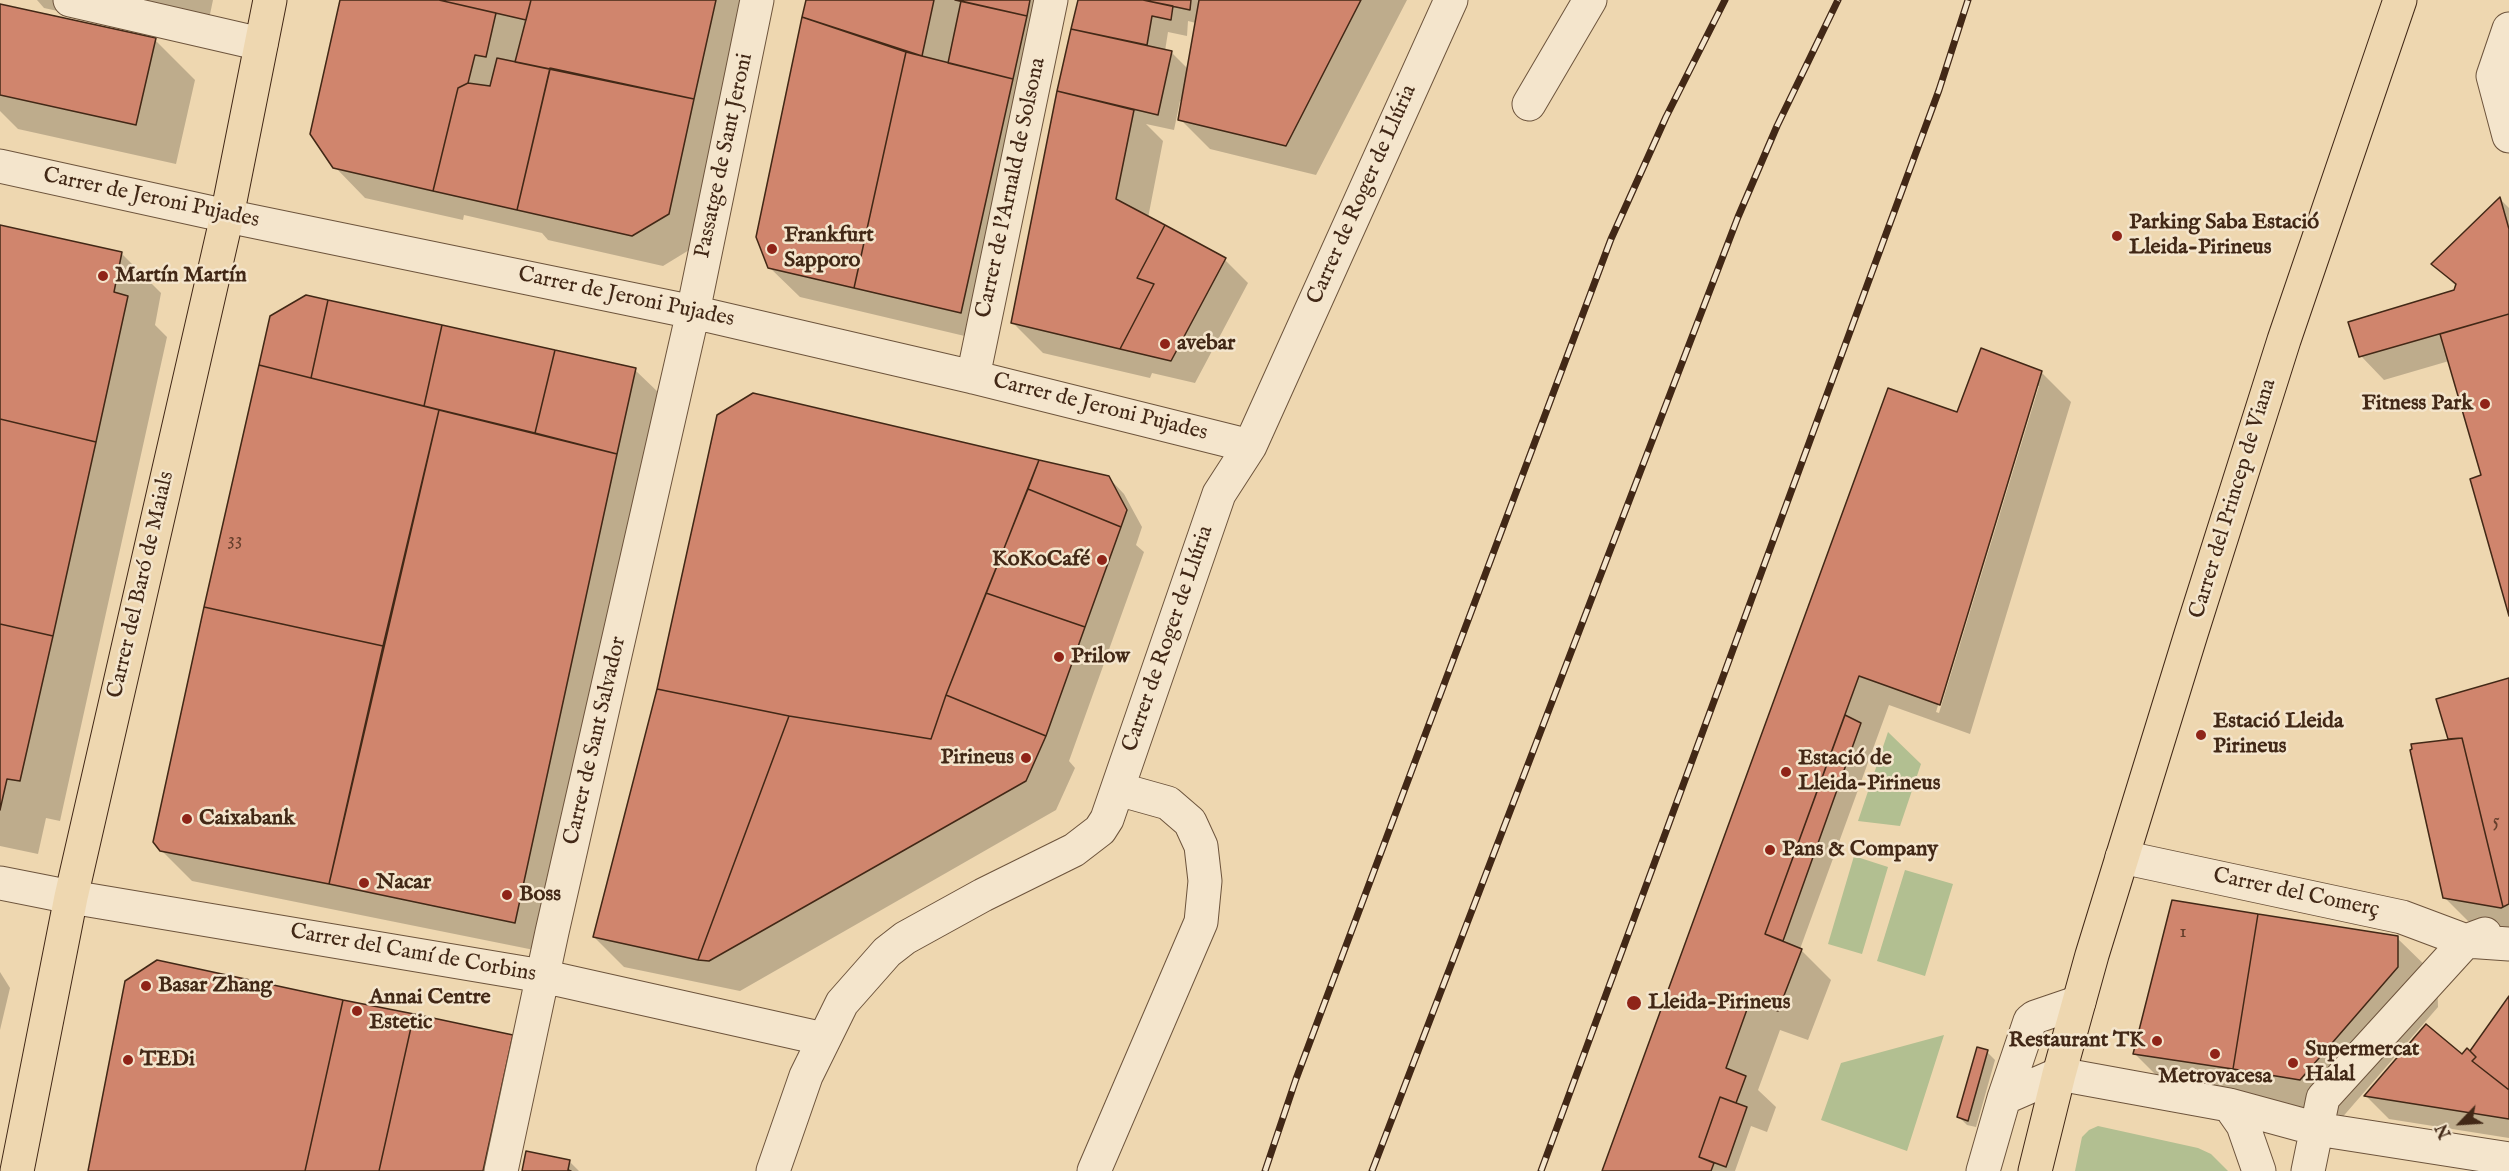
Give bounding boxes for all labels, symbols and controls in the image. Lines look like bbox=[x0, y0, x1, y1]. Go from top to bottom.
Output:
street label: Passatge de Sant Jeroni bbox=[690, 51, 760, 261]
street label: Carrer de l'Arnald de Solsona bbox=[972, 56, 1052, 320]
street label: Carrer de Roger de Llúria bbox=[1303, 81, 1423, 309]
street label: Carrer de Jeroni Pujades bbox=[41, 163, 261, 235]
place label: Parking Saba Estació Lleida-Pirineus bbox=[2129, 210, 2319, 262]
place label: Frankfurt Sapporo bbox=[784, 223, 874, 274]
marker: Parking Saba Estació Lleida-Pirineus bbox=[2110, 229, 2124, 243]
marker: Frankfurt Sapporo bbox=[765, 242, 779, 256]
street label: Carrer de Jeroni Pujades bbox=[516, 262, 736, 334]
place label: Martín Martín bbox=[115, 263, 247, 289]
marker: Martín Martín bbox=[96, 269, 110, 283]
place label: avebar bbox=[1177, 331, 1235, 357]
marker: avebar bbox=[1158, 337, 1172, 351]
street label: Carrer de Jeroni Pujades bbox=[990, 369, 1210, 447]
street label: Carrer del Princep de Viana bbox=[2185, 376, 2283, 622]
place label: Fitness Park bbox=[2362, 391, 2473, 417]
marker: Fitness Park bbox=[2478, 397, 2492, 411]
street label: Carrer del Baró de Maials bbox=[103, 469, 181, 701]
street label: Carrer de Roger de Llúria bbox=[1118, 522, 1220, 756]
house number: 33 bbox=[228, 529, 242, 553]
place label: KoKoCafé bbox=[992, 547, 1090, 573]
marker: KoKoCafé bbox=[1095, 553, 1109, 567]
street label: Carrer de Sant Salvador bbox=[559, 634, 633, 848]
place label: Prilow bbox=[1071, 644, 1130, 670]
marker: Prilow bbox=[1052, 650, 1066, 664]
place label: Estació Lleida Pirineus bbox=[2213, 709, 2344, 760]
marker: Estació Lleida Pirineus bbox=[2194, 728, 2208, 742]
place label: Pirineus bbox=[940, 745, 1014, 771]
place label: Estació de Lleida-Pirineus bbox=[1798, 746, 1940, 798]
marker: Pirineus bbox=[1019, 751, 1033, 765]
marker: Estació de Lleida-Pirineus bbox=[1779, 765, 1793, 779]
place label: Caixabank bbox=[199, 806, 295, 832]
house number: 5 bbox=[2492, 810, 2500, 834]
marker: Caixabank bbox=[180, 812, 194, 826]
place label: Pans & Company bbox=[1782, 837, 1938, 863]
marker: Pans & Company bbox=[1763, 843, 1777, 857]
street label: Carrer del Comerç bbox=[2211, 864, 2381, 924]
place label: Nacar bbox=[376, 870, 431, 896]
marker: Nacar bbox=[357, 876, 371, 890]
place label: Boss bbox=[519, 882, 561, 908]
marker: Boss bbox=[500, 888, 514, 902]
street label: Carrer del Camí de Corbins bbox=[288, 919, 538, 989]
house number: 1 bbox=[2179, 921, 2187, 945]
place label: Basar Zhang bbox=[158, 973, 272, 999]
marker: Basar Zhang bbox=[139, 979, 153, 993]
place label: Annai Centre Estetic bbox=[369, 985, 491, 1036]
place label: Lleida-Pirineus bbox=[1648, 990, 1790, 1016]
marker: Lleida-Pirineus bbox=[1625, 994, 1643, 1012]
marker: Annai Centre Estetic bbox=[350, 1004, 364, 1018]
place label: Restaurant TK bbox=[2009, 1028, 2145, 1054]
marker: Restaurant TK bbox=[2150, 1034, 2164, 1048]
place label: Supermercat Halal bbox=[2305, 1037, 2419, 1088]
place label: TEDi bbox=[140, 1047, 195, 1073]
marker: Metrovacesa bbox=[2208, 1047, 2222, 1061]
marker: TEDi bbox=[121, 1053, 135, 1067]
marker: Supermercat Halal bbox=[2286, 1056, 2300, 1070]
place label: Metrovacesa bbox=[2158, 1064, 2272, 1090]
north arrow bbox=[2431, 1093, 2491, 1153]
text: N bbox=[2433, 1120, 2457, 1141]

